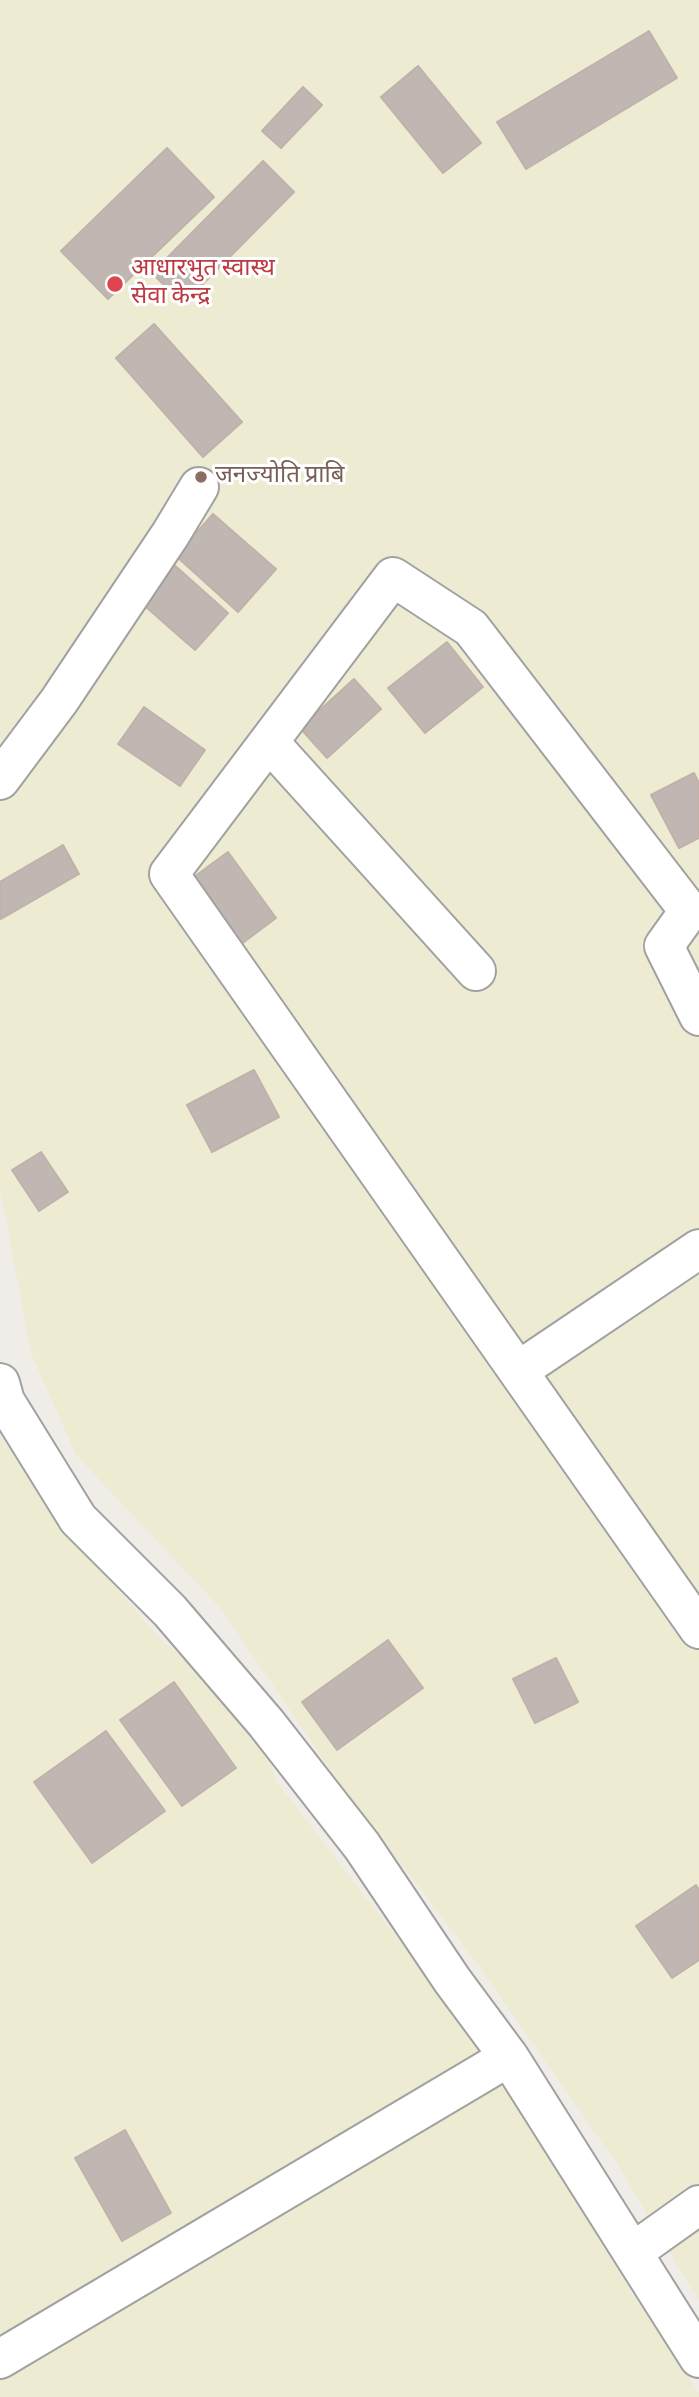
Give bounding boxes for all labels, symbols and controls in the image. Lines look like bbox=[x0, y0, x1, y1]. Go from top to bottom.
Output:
place label: आधारभुत स्वास्थ सेवा केन्द्र bbox=[131, 256, 275, 312]
marker: आधारभुत स्वास्थ सेवा केन्द्र bbox=[105, 274, 125, 294]
place label: जनज्योति प्राबि bbox=[215, 463, 344, 491]
marker: जनज्योति प्राबि bbox=[193, 469, 209, 485]

